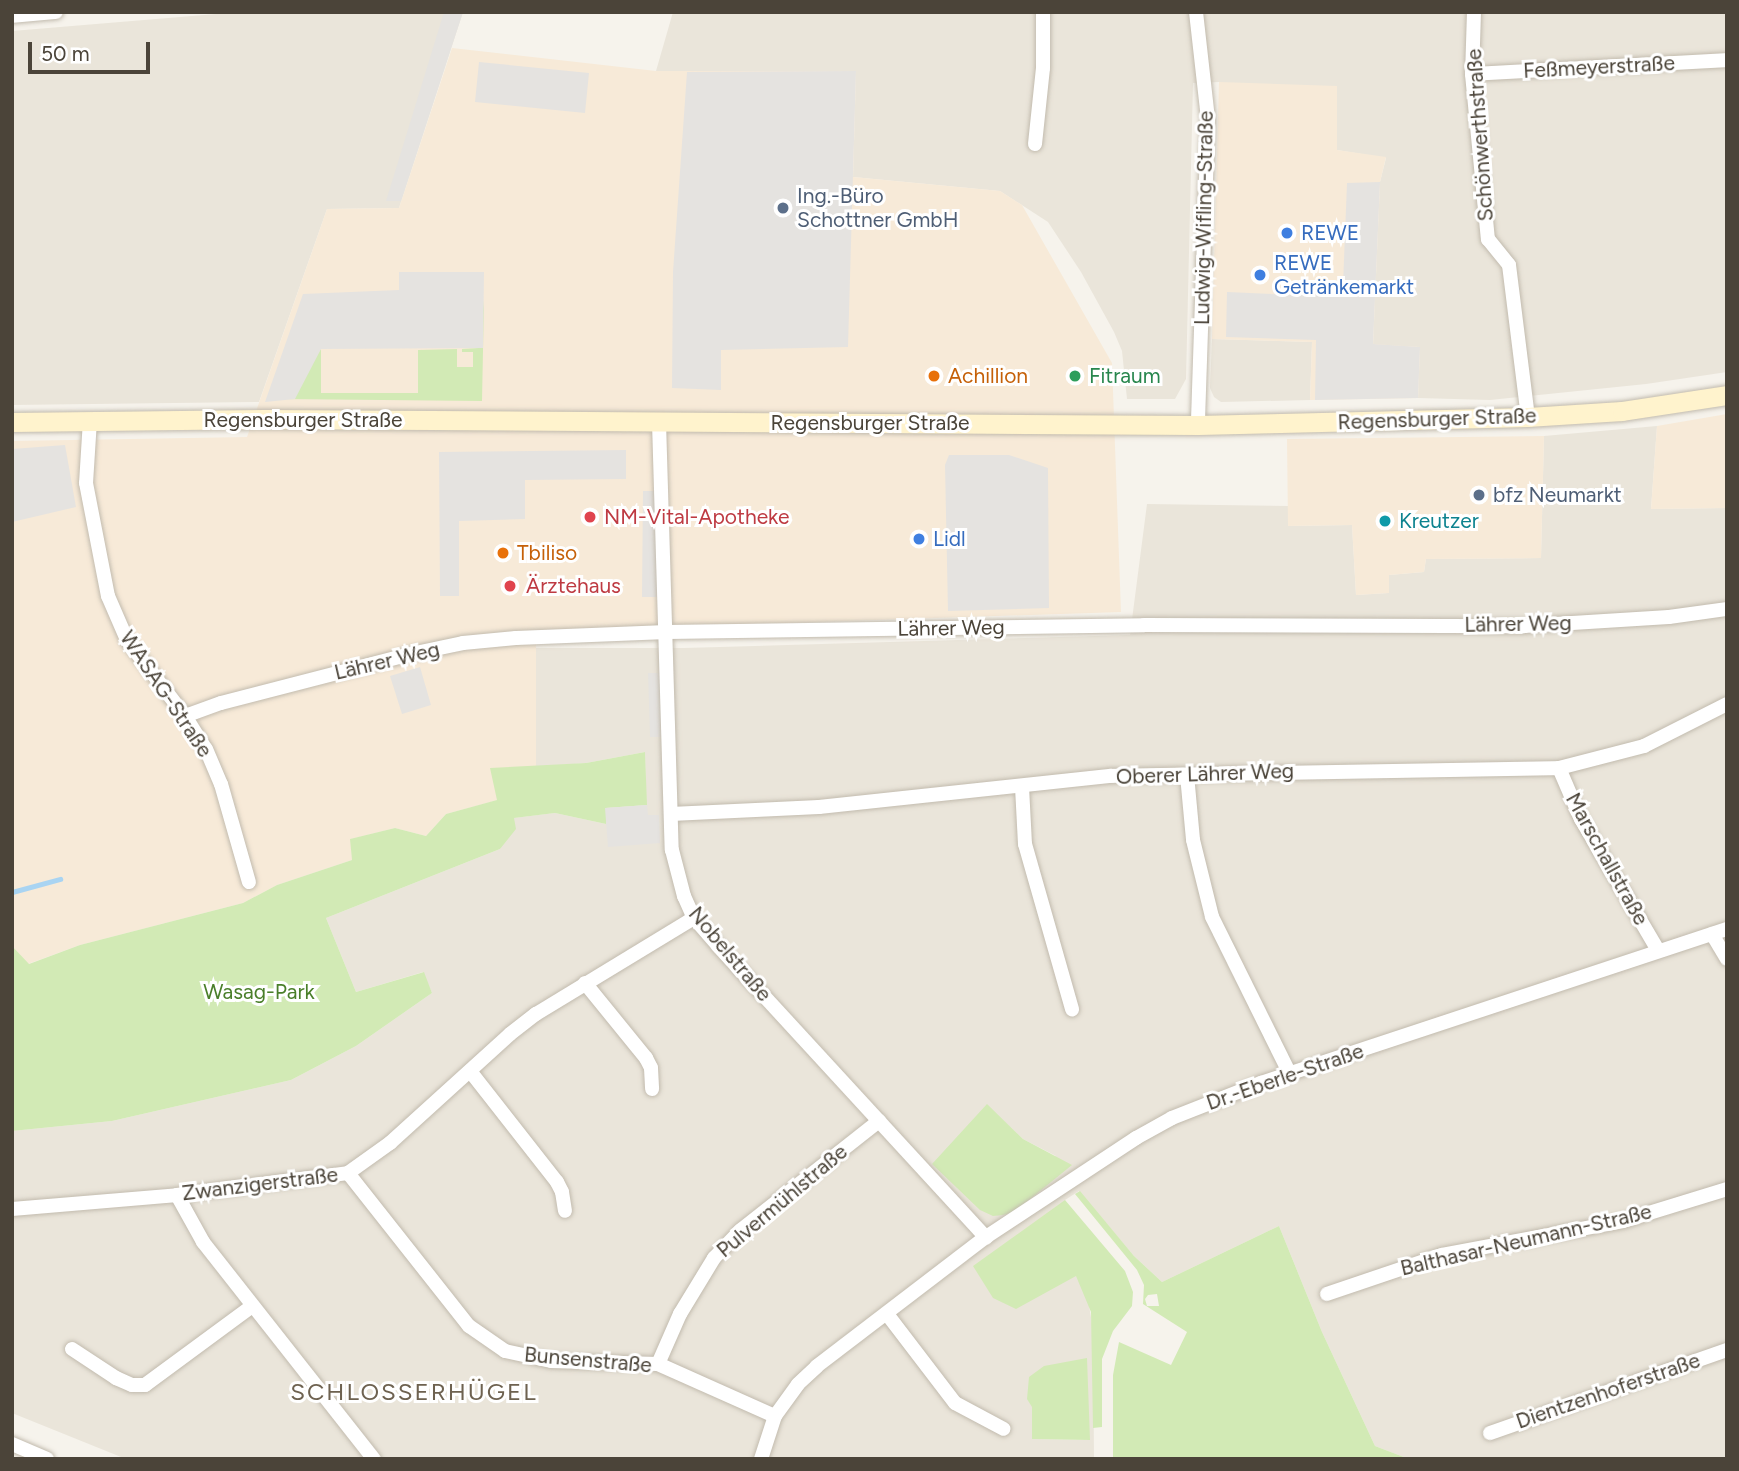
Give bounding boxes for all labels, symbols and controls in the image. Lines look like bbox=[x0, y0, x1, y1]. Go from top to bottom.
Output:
scale bar bbox=[32, 28, 154, 72]
text: 50 m bbox=[41, 41, 90, 66]
street label: Schönwerthstraße bbox=[1461, 48, 1499, 222]
street label: Feßmeyerstraße bbox=[1523, 50, 1675, 84]
street label: Ludwig-Wifling-Straße bbox=[1190, 111, 1218, 325]
place label: Ing.-Büro Schottner GmbH bbox=[797, 183, 958, 233]
marker: Ing.-Büro Schottner GmbH bbox=[775, 200, 791, 216]
place label: REWE bbox=[1301, 220, 1359, 246]
marker: REWE bbox=[1279, 225, 1295, 241]
place label: REWE Getränkemarkt bbox=[1274, 250, 1414, 300]
marker: REWE Getränkemarkt bbox=[1252, 267, 1268, 283]
place label: Achillion bbox=[948, 363, 1028, 389]
place label: Fitraum bbox=[1089, 363, 1161, 389]
marker: Achillion bbox=[926, 368, 942, 384]
marker: Fitraum bbox=[1067, 368, 1083, 384]
street label: Regensburger Straße bbox=[1337, 403, 1537, 435]
street label: Regensburger Straße bbox=[203, 407, 403, 433]
street label: Regensburger Straße bbox=[770, 410, 970, 436]
place label: bfz Neumarkt bbox=[1493, 482, 1622, 508]
marker: bfz Neumarkt bbox=[1471, 487, 1487, 503]
place label: NM-Vital-Apotheke bbox=[604, 504, 790, 530]
place label: Kreutzer bbox=[1399, 508, 1479, 534]
marker: NM-Vital-Apotheke bbox=[582, 509, 598, 525]
marker: Kreutzer bbox=[1377, 513, 1393, 529]
place label: Lidl bbox=[933, 526, 966, 552]
marker: Lidl bbox=[911, 531, 927, 547]
place label: Tbiliso bbox=[517, 540, 577, 566]
marker: Tbiliso bbox=[495, 545, 511, 561]
place label: Ärztehaus bbox=[526, 573, 621, 599]
marker: Ärztehaus bbox=[500, 576, 520, 596]
street label: Lährer Weg bbox=[1464, 610, 1572, 638]
street label: Lährer Weg bbox=[897, 614, 1005, 642]
street label: WASAG-Straße bbox=[114, 626, 218, 762]
street label: Lährer Weg bbox=[332, 637, 442, 685]
street label: Oberer Lährer Weg bbox=[1116, 758, 1294, 790]
street label: Marschallstraße bbox=[1560, 789, 1654, 929]
street label: Nobelstraße bbox=[683, 902, 777, 1006]
park label: Wasag-Park bbox=[203, 979, 315, 1005]
street label: Dr.-Eberle-Straße bbox=[1203, 1038, 1367, 1116]
street label: Pulvermühlstraße bbox=[712, 1139, 852, 1263]
street label: Zwanzigerstraße bbox=[181, 1162, 339, 1206]
street label: Balthasar-Neumann-Straße bbox=[1398, 1199, 1654, 1281]
street label: Bunsenstraße bbox=[523, 1342, 653, 1378]
street label: Dientzenhoferstraße bbox=[1513, 1348, 1703, 1434]
district label: SCHLOSSERHÜGEL bbox=[292, 1378, 536, 1406]

